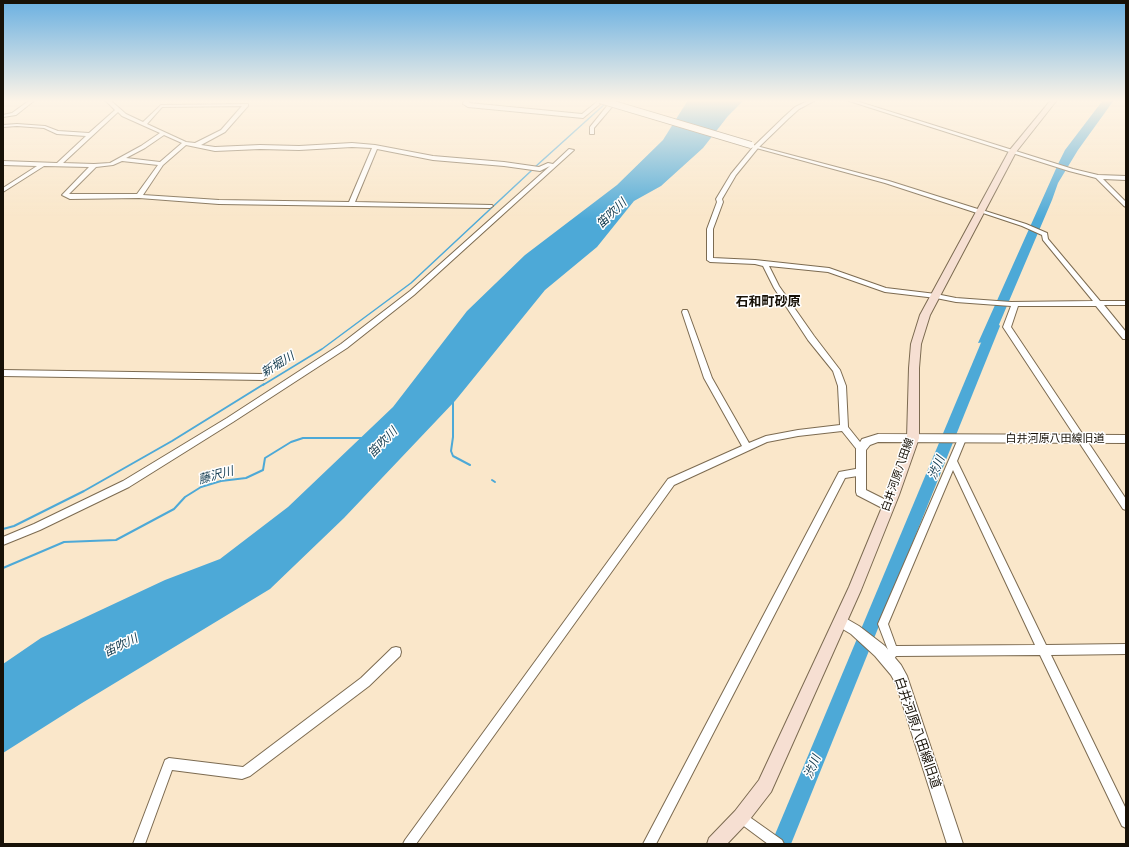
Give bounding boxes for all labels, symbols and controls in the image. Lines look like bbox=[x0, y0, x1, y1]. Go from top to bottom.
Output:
water label: 笛吹川 bbox=[594, 196, 630, 232]
district label: 石和町砂原 bbox=[736, 295, 800, 311]
water label: 新堀川 bbox=[259, 350, 297, 380]
water label: 笛吹川 bbox=[365, 425, 401, 461]
street label: 白井河原八田線旧道 bbox=[1006, 432, 1104, 446]
street label: 白井河原八田線 bbox=[879, 436, 917, 514]
water label: 渋川 bbox=[926, 454, 948, 482]
water label: 藤沢川 bbox=[197, 464, 235, 488]
water label: 笛吹川 bbox=[102, 632, 140, 660]
street label: 白井河原八田線旧道 bbox=[891, 675, 943, 791]
water label: 渋川 bbox=[802, 753, 824, 781]

